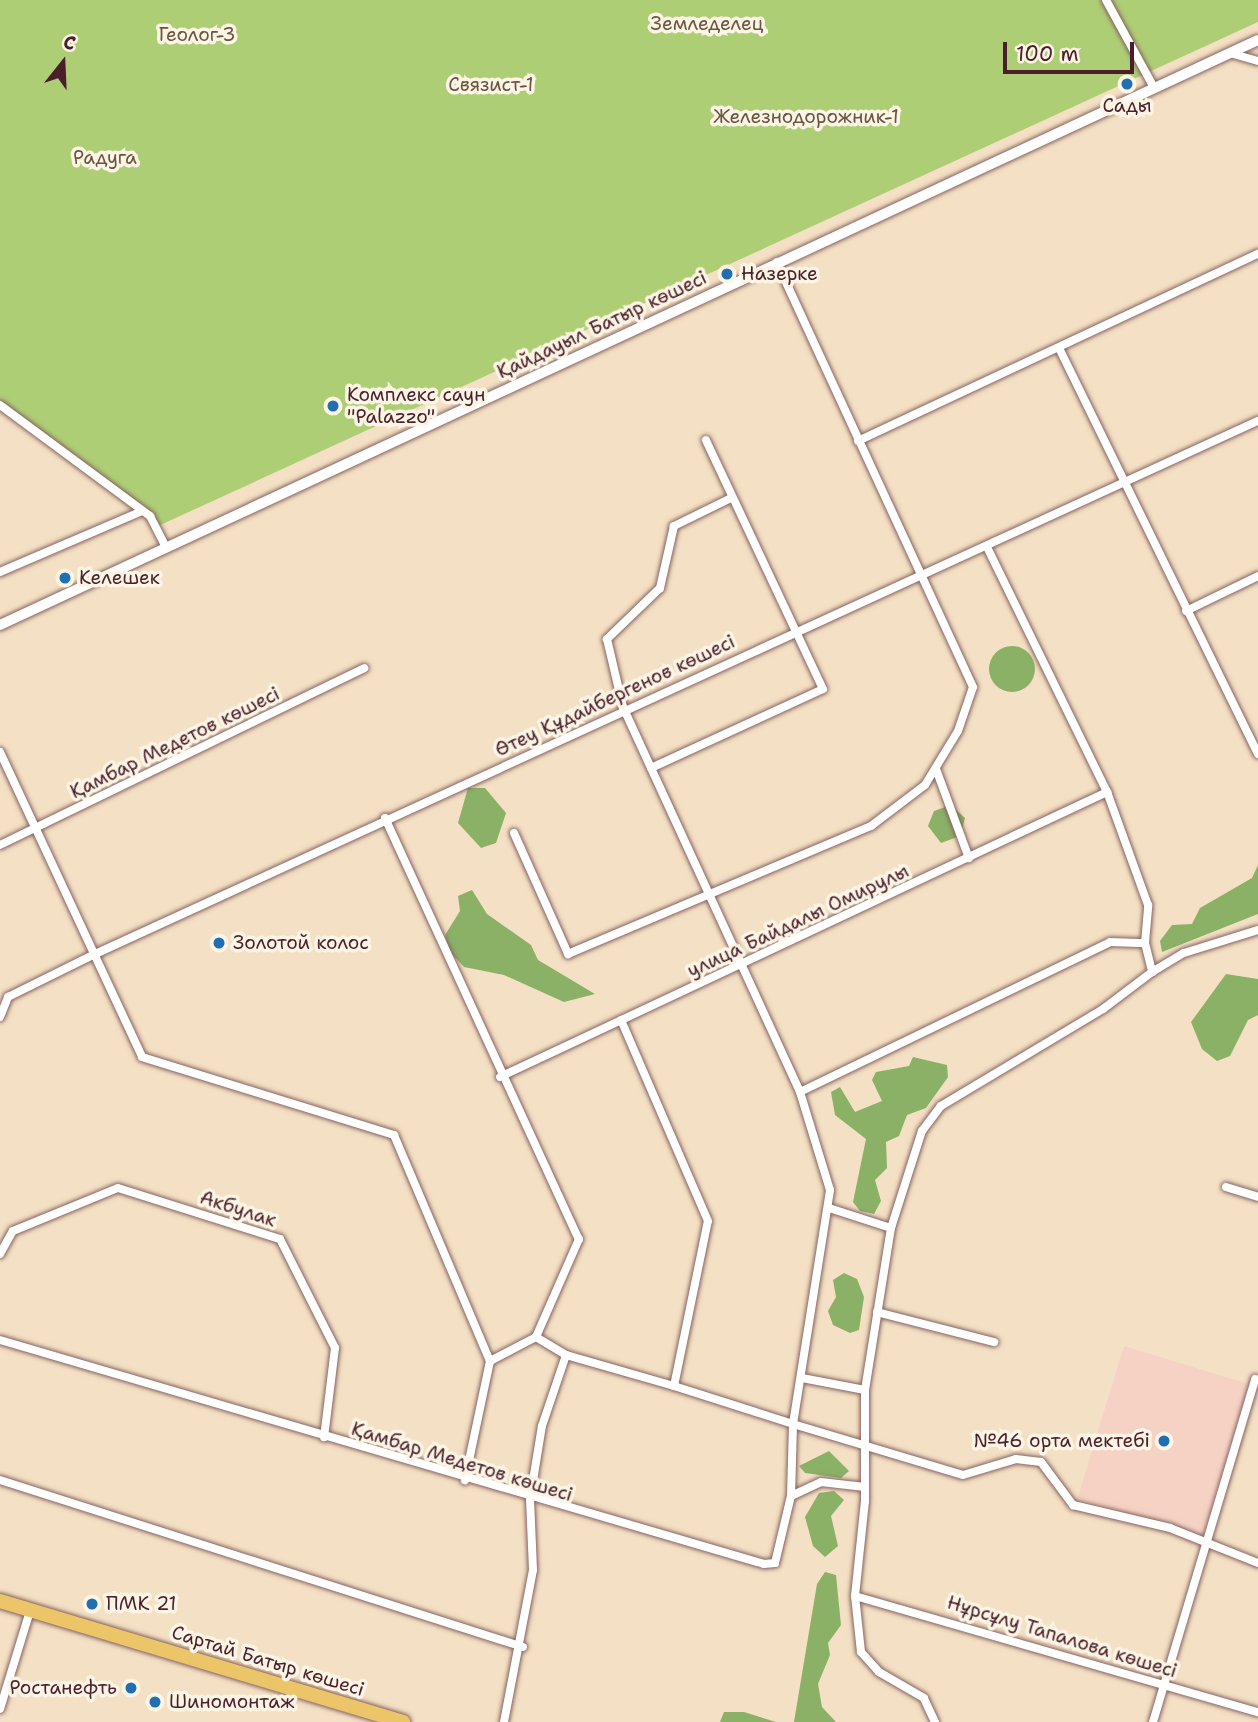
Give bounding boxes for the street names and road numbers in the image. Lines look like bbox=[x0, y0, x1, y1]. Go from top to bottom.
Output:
street label: Қайдауыл Батыр көшесі bbox=[494, 266, 710, 384]
street label: Өтеу Құдайбергенов көшесі bbox=[491, 630, 739, 762]
street label: Қамбар Медетов көшесі bbox=[67, 682, 283, 804]
street label: улица Байдалы Омирулы bbox=[684, 860, 912, 982]
street label: Акбулак bbox=[197, 1186, 279, 1232]
street label: Қамбар Медетов көшесі bbox=[349, 1417, 575, 1507]
street label: Нұрсұлу Тапалова көшесі bbox=[944, 1591, 1180, 1683]
street label: Сартай Батыр көшесі bbox=[169, 1621, 367, 1701]

